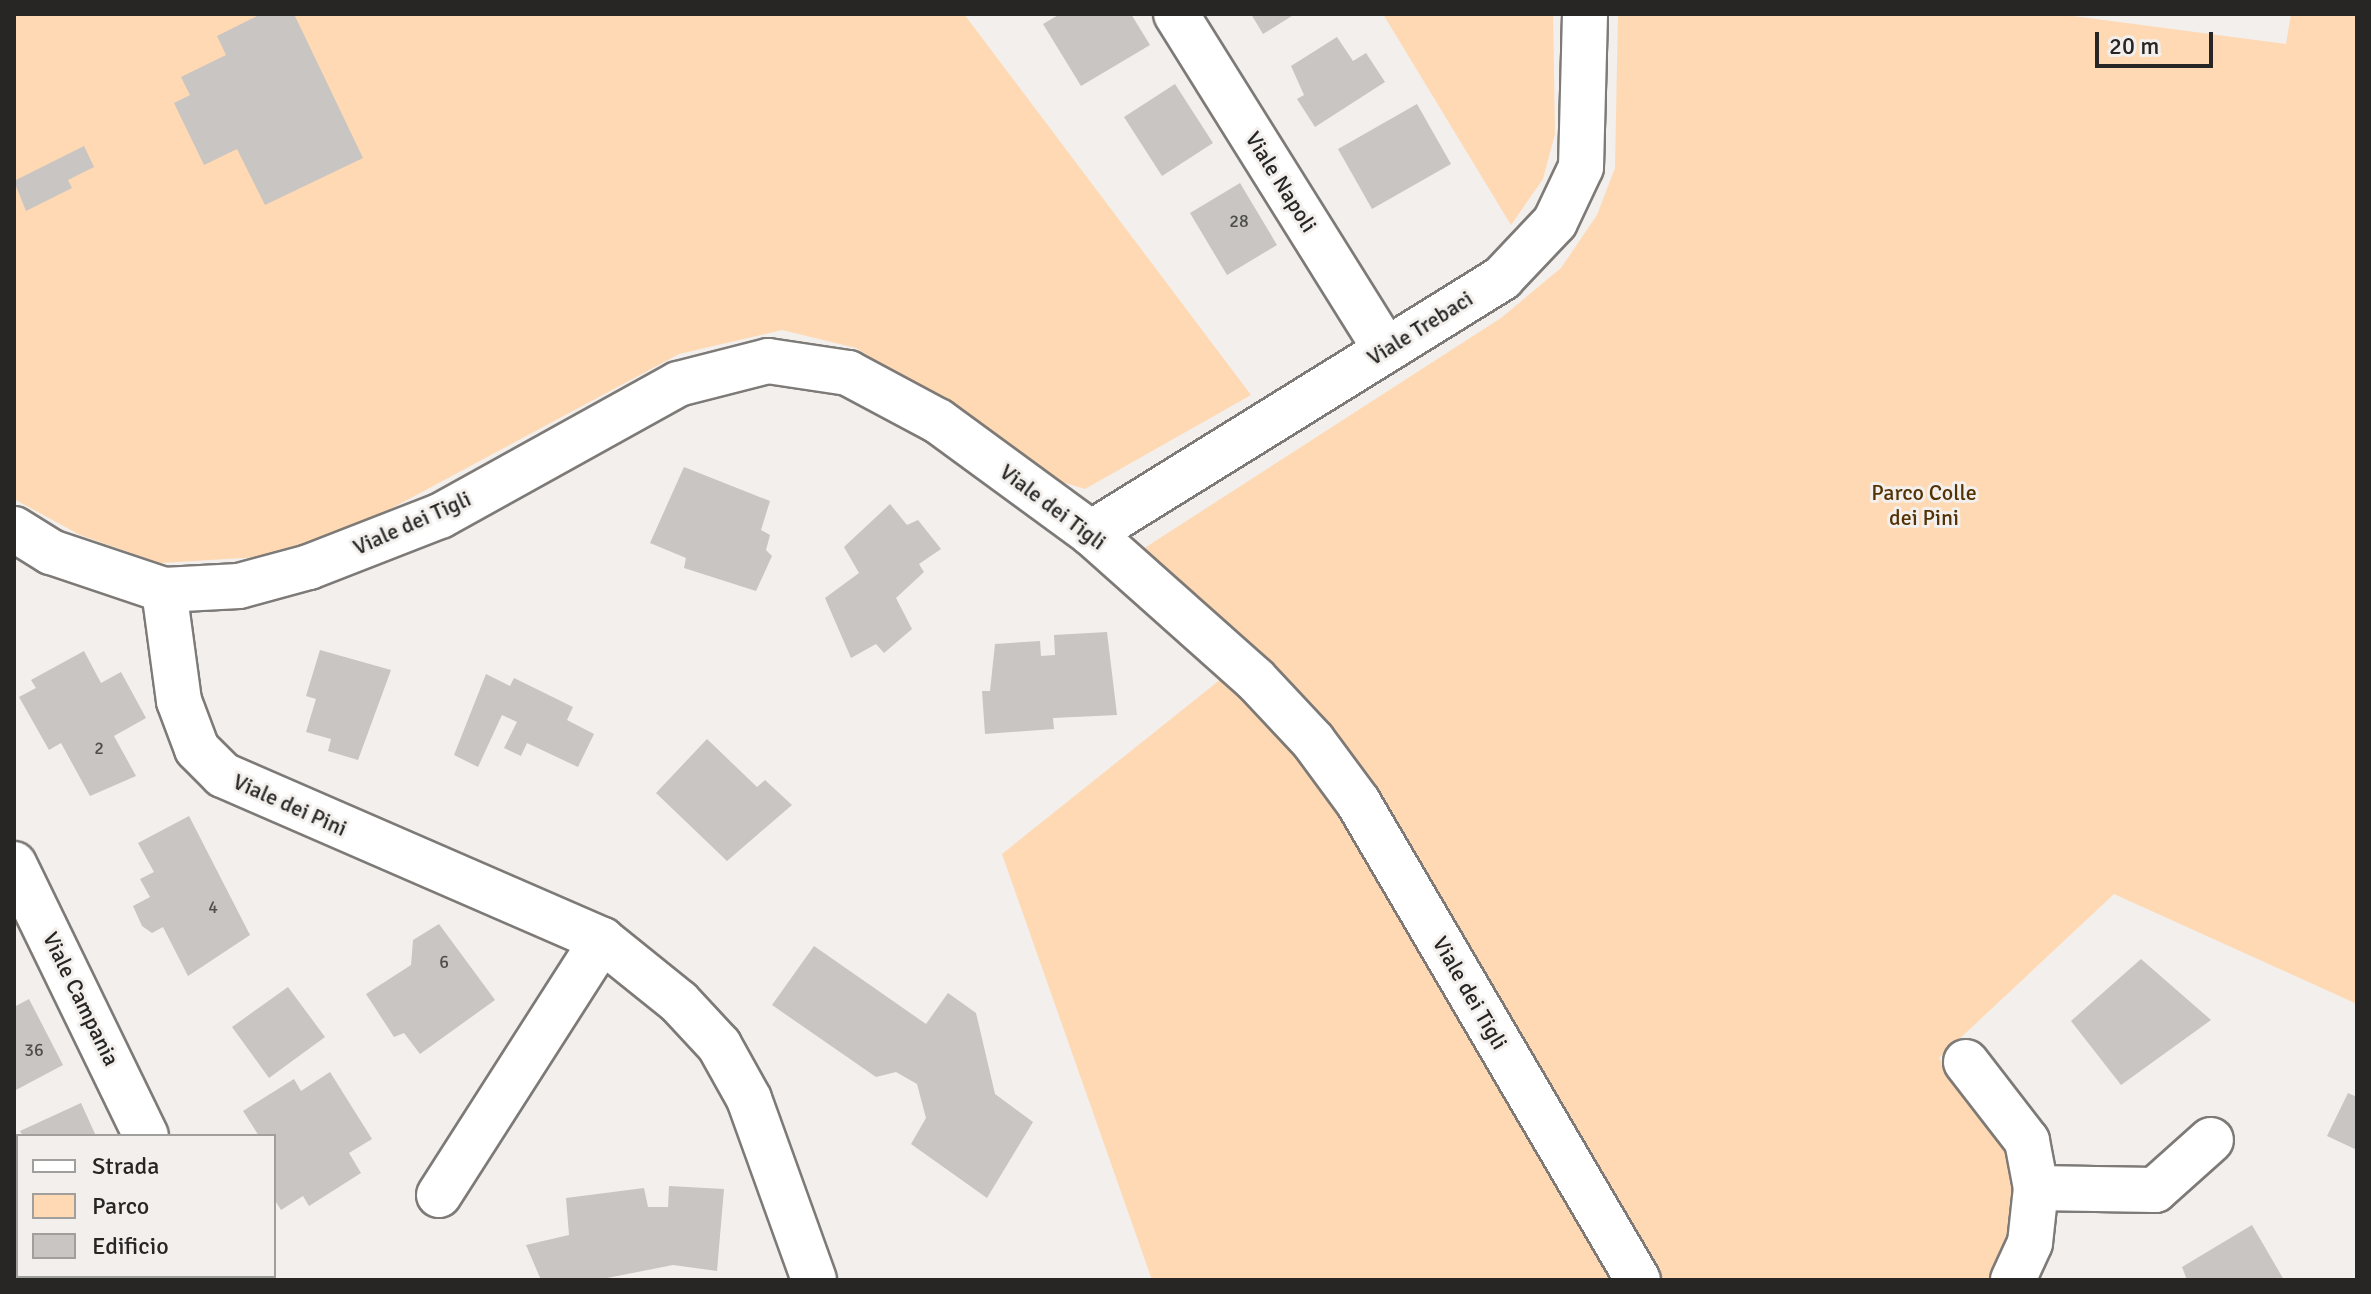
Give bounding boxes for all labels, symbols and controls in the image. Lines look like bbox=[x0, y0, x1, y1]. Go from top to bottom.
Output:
scale bar bbox=[2099, 16, 2217, 66]
text: 20 m bbox=[2109, 31, 2159, 61]
street label: Viale Napoli bbox=[1240, 127, 1322, 237]
house number: 28 bbox=[1229, 210, 1249, 232]
street label: Viale Trebaci bbox=[1362, 285, 1478, 371]
street label: Viale dei Tigli bbox=[995, 459, 1111, 555]
park label: Parco Colle dei Pini bbox=[1871, 479, 1977, 530]
street label: Viale dei Tigli bbox=[349, 485, 475, 561]
house number: 2 bbox=[94, 737, 104, 759]
street label: Viale dei Pini bbox=[229, 768, 351, 842]
house number: 4 bbox=[208, 896, 218, 918]
street label: Viale Campania bbox=[37, 928, 125, 1070]
street label: Viale dei Tigli bbox=[1427, 932, 1513, 1054]
house number: 6 bbox=[439, 951, 449, 973]
house number: 36 bbox=[24, 1039, 44, 1061]
legend bbox=[16, 1134, 276, 1278]
text: Strada bbox=[92, 1151, 159, 1181]
text: Parco bbox=[92, 1191, 149, 1221]
text: Edificio bbox=[92, 1231, 169, 1261]

